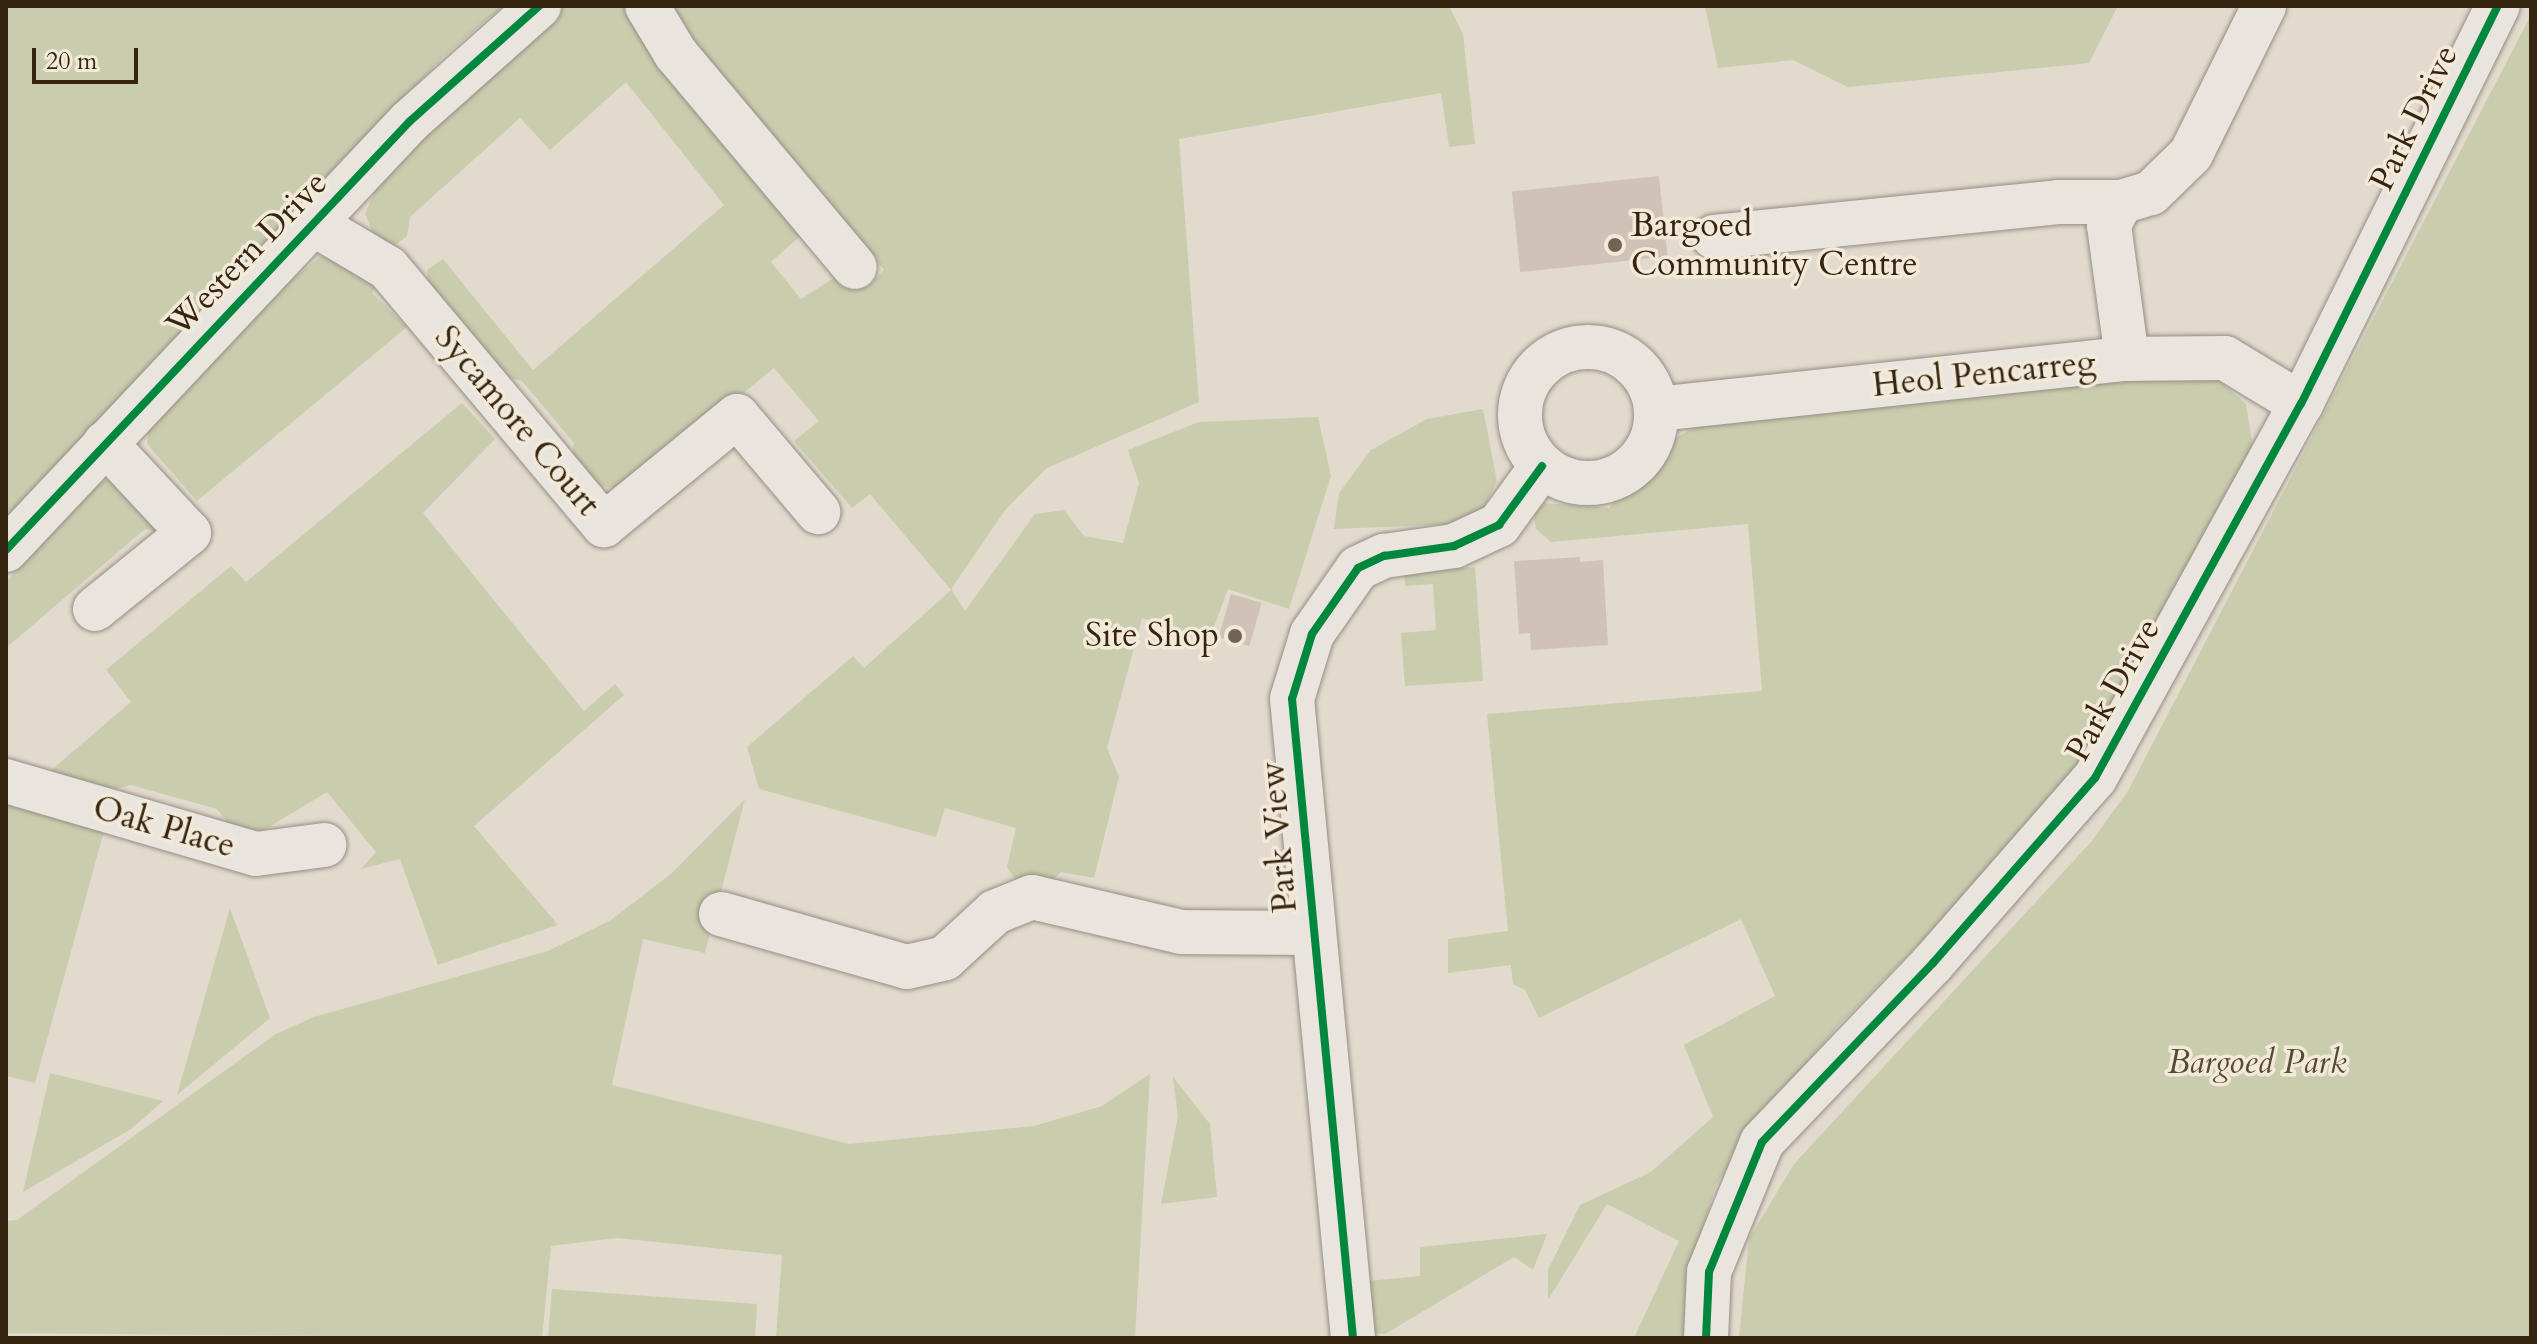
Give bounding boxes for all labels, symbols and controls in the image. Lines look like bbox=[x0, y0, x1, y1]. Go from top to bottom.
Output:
scale bar bbox=[36, 32, 142, 82]
street label: Park Drive bbox=[2361, 39, 2467, 197]
text: 20 m bbox=[46, 45, 97, 78]
street label: Western Drive bbox=[158, 163, 336, 345]
place label: Bargoed Community Centre bbox=[1631, 205, 1918, 284]
marker: Bargoed Community Centre bbox=[1606, 236, 1624, 254]
street label: Sycamore Court bbox=[426, 318, 608, 524]
street label: Heol Pencarreg bbox=[1870, 342, 2098, 406]
street label: Park Drive bbox=[2057, 612, 2169, 768]
place label: Site Shop bbox=[1085, 616, 1219, 656]
marker: Site Shop bbox=[1226, 627, 1244, 645]
street label: Park View bbox=[1252, 760, 1306, 914]
street label: Oak Place bbox=[88, 787, 240, 867]
park label: Bargoed Park bbox=[2168, 1043, 2346, 1083]

